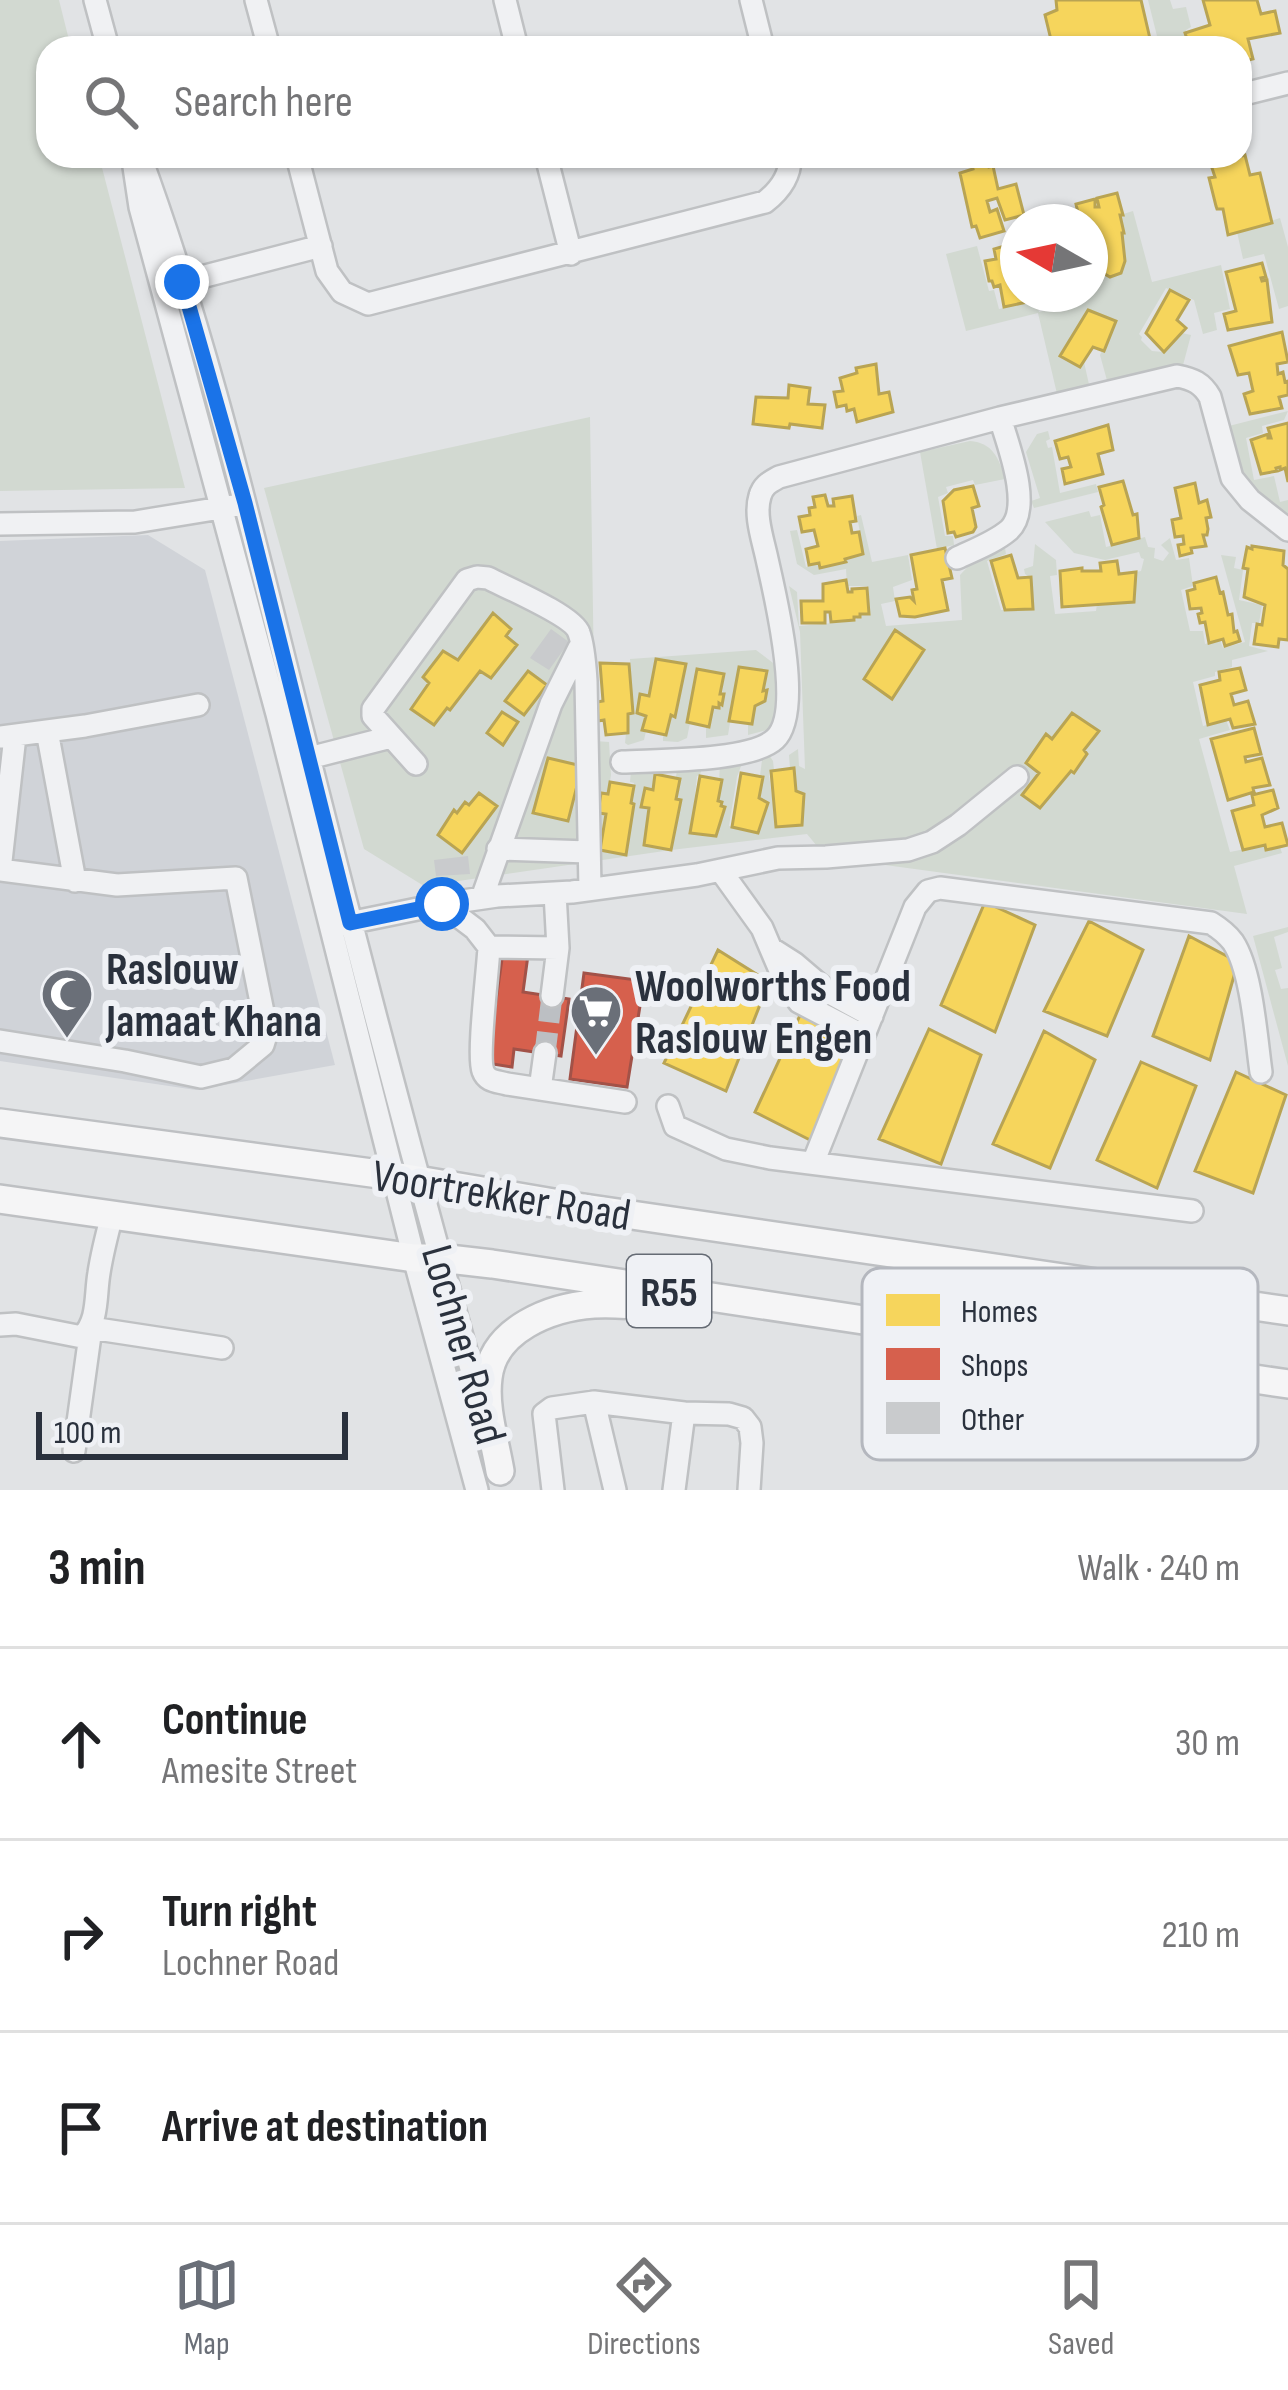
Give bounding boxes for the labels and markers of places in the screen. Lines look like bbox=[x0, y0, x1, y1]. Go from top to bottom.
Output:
place label: Raslouw Jamaat Khana bbox=[105, 943, 322, 1050]
place label: Woolworths Food Raslouw Engen bbox=[635, 960, 911, 1067]
mosque icon: Raslouw Jamaat Khana bbox=[39, 966, 95, 1040]
supermarket icon: Woolworths Food Raslouw Engen bbox=[568, 983, 624, 1057]

